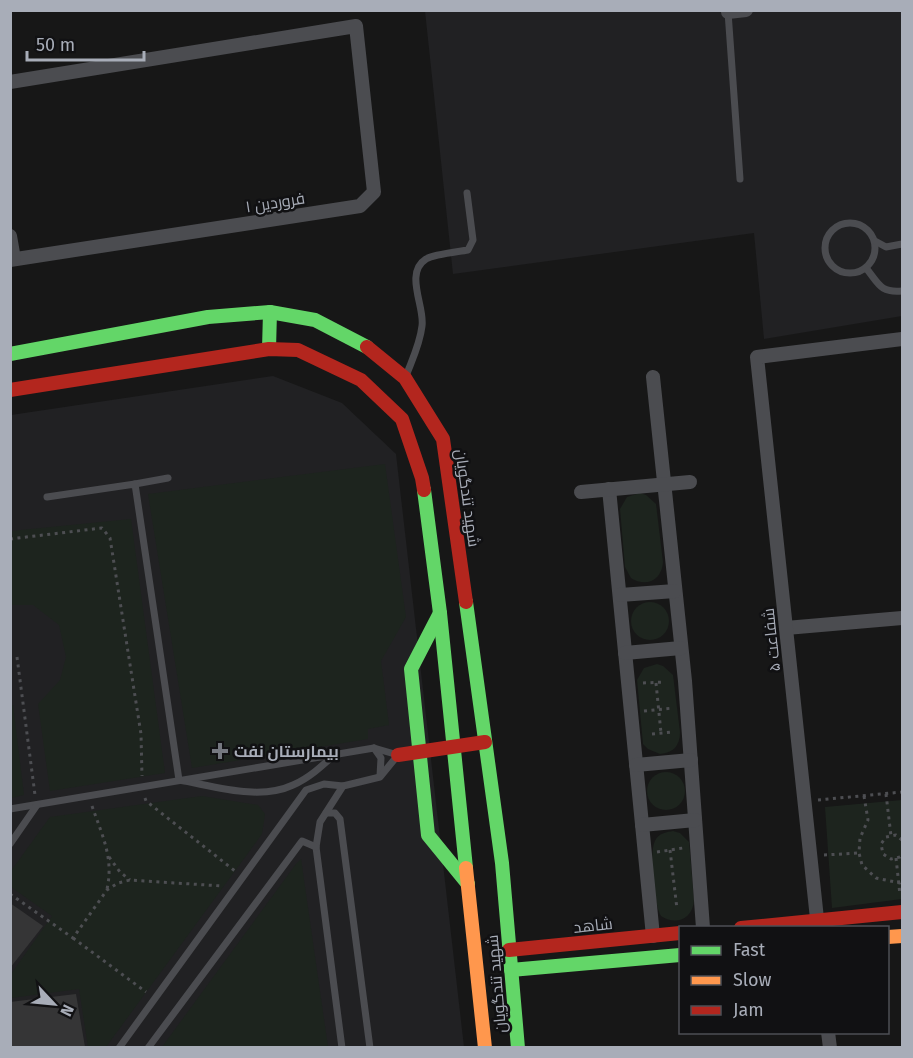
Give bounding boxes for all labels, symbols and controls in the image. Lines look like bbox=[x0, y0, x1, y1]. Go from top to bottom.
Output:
scale bar bbox=[27, 24, 144, 62]
text: 50 m bbox=[36, 34, 75, 56]
street label: فروردین ۱ bbox=[244, 188, 306, 218]
street label: شهید تندگویان bbox=[450, 448, 484, 548]
street label: شفاعت ۵ bbox=[759, 607, 784, 673]
marker: بیمارستان نفت bbox=[211, 742, 229, 760]
place label: بیمارستان نفت bbox=[234, 742, 339, 761]
street label: شاهد bbox=[573, 914, 614, 937]
legend bbox=[679, 926, 889, 1034]
street label: شهید تندگویان bbox=[483, 934, 511, 1034]
text: Fast bbox=[733, 939, 766, 961]
text: Slow bbox=[733, 969, 772, 991]
north arrow bbox=[24, 974, 84, 1034]
text: Jam bbox=[733, 999, 764, 1021]
text: N bbox=[56, 1001, 78, 1019]

